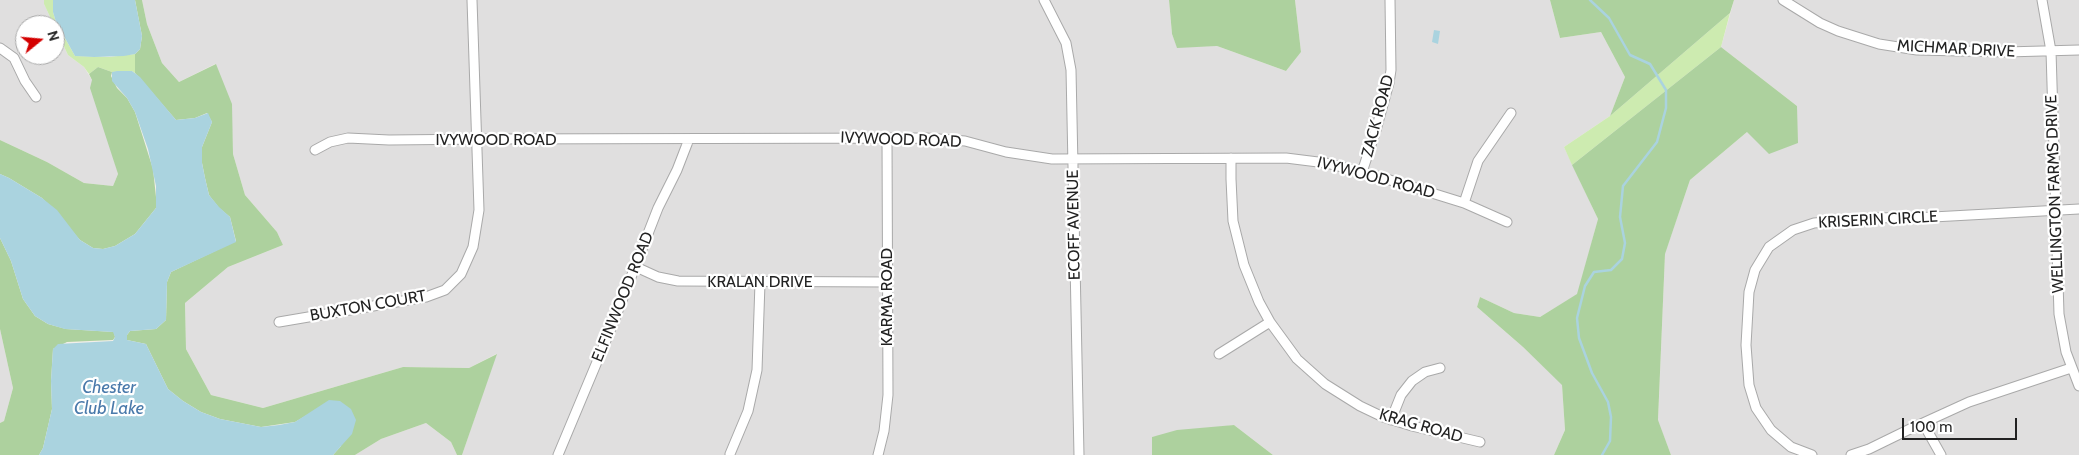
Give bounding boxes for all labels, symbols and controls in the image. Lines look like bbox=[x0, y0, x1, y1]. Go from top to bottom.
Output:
north arrow bbox=[15, 15, 65, 65]
text: N bbox=[43, 29, 63, 43]
street label: MICHMAR DRIVE bbox=[1897, 36, 2015, 62]
street label: ZACK ROAD bbox=[1358, 73, 1398, 159]
street label: WELLINGTON FARMS DRIVE bbox=[2042, 95, 2068, 293]
street label: IVYWOOD ROAD bbox=[840, 128, 962, 152]
street label: IVYWOOD ROAD bbox=[435, 130, 557, 150]
street label: IVYWOOD ROAD bbox=[1315, 153, 1437, 203]
street label: ECOFF AVENUE bbox=[1063, 170, 1085, 280]
street label: KRISERIN CIRCLE bbox=[1818, 207, 1938, 233]
street label: ELFINWOOD ROAD bbox=[588, 229, 658, 365]
street label: KARMA ROAD bbox=[877, 248, 897, 346]
street label: KRALAN DRIVE bbox=[707, 272, 813, 292]
street label: BUXTON COURT bbox=[308, 286, 428, 326]
water label: Chester Club Lake bbox=[74, 377, 144, 419]
street label: KRAG ROAD bbox=[1377, 405, 1465, 447]
scale bar bbox=[1904, 408, 2019, 440]
text: 100 m bbox=[1910, 418, 1952, 436]

